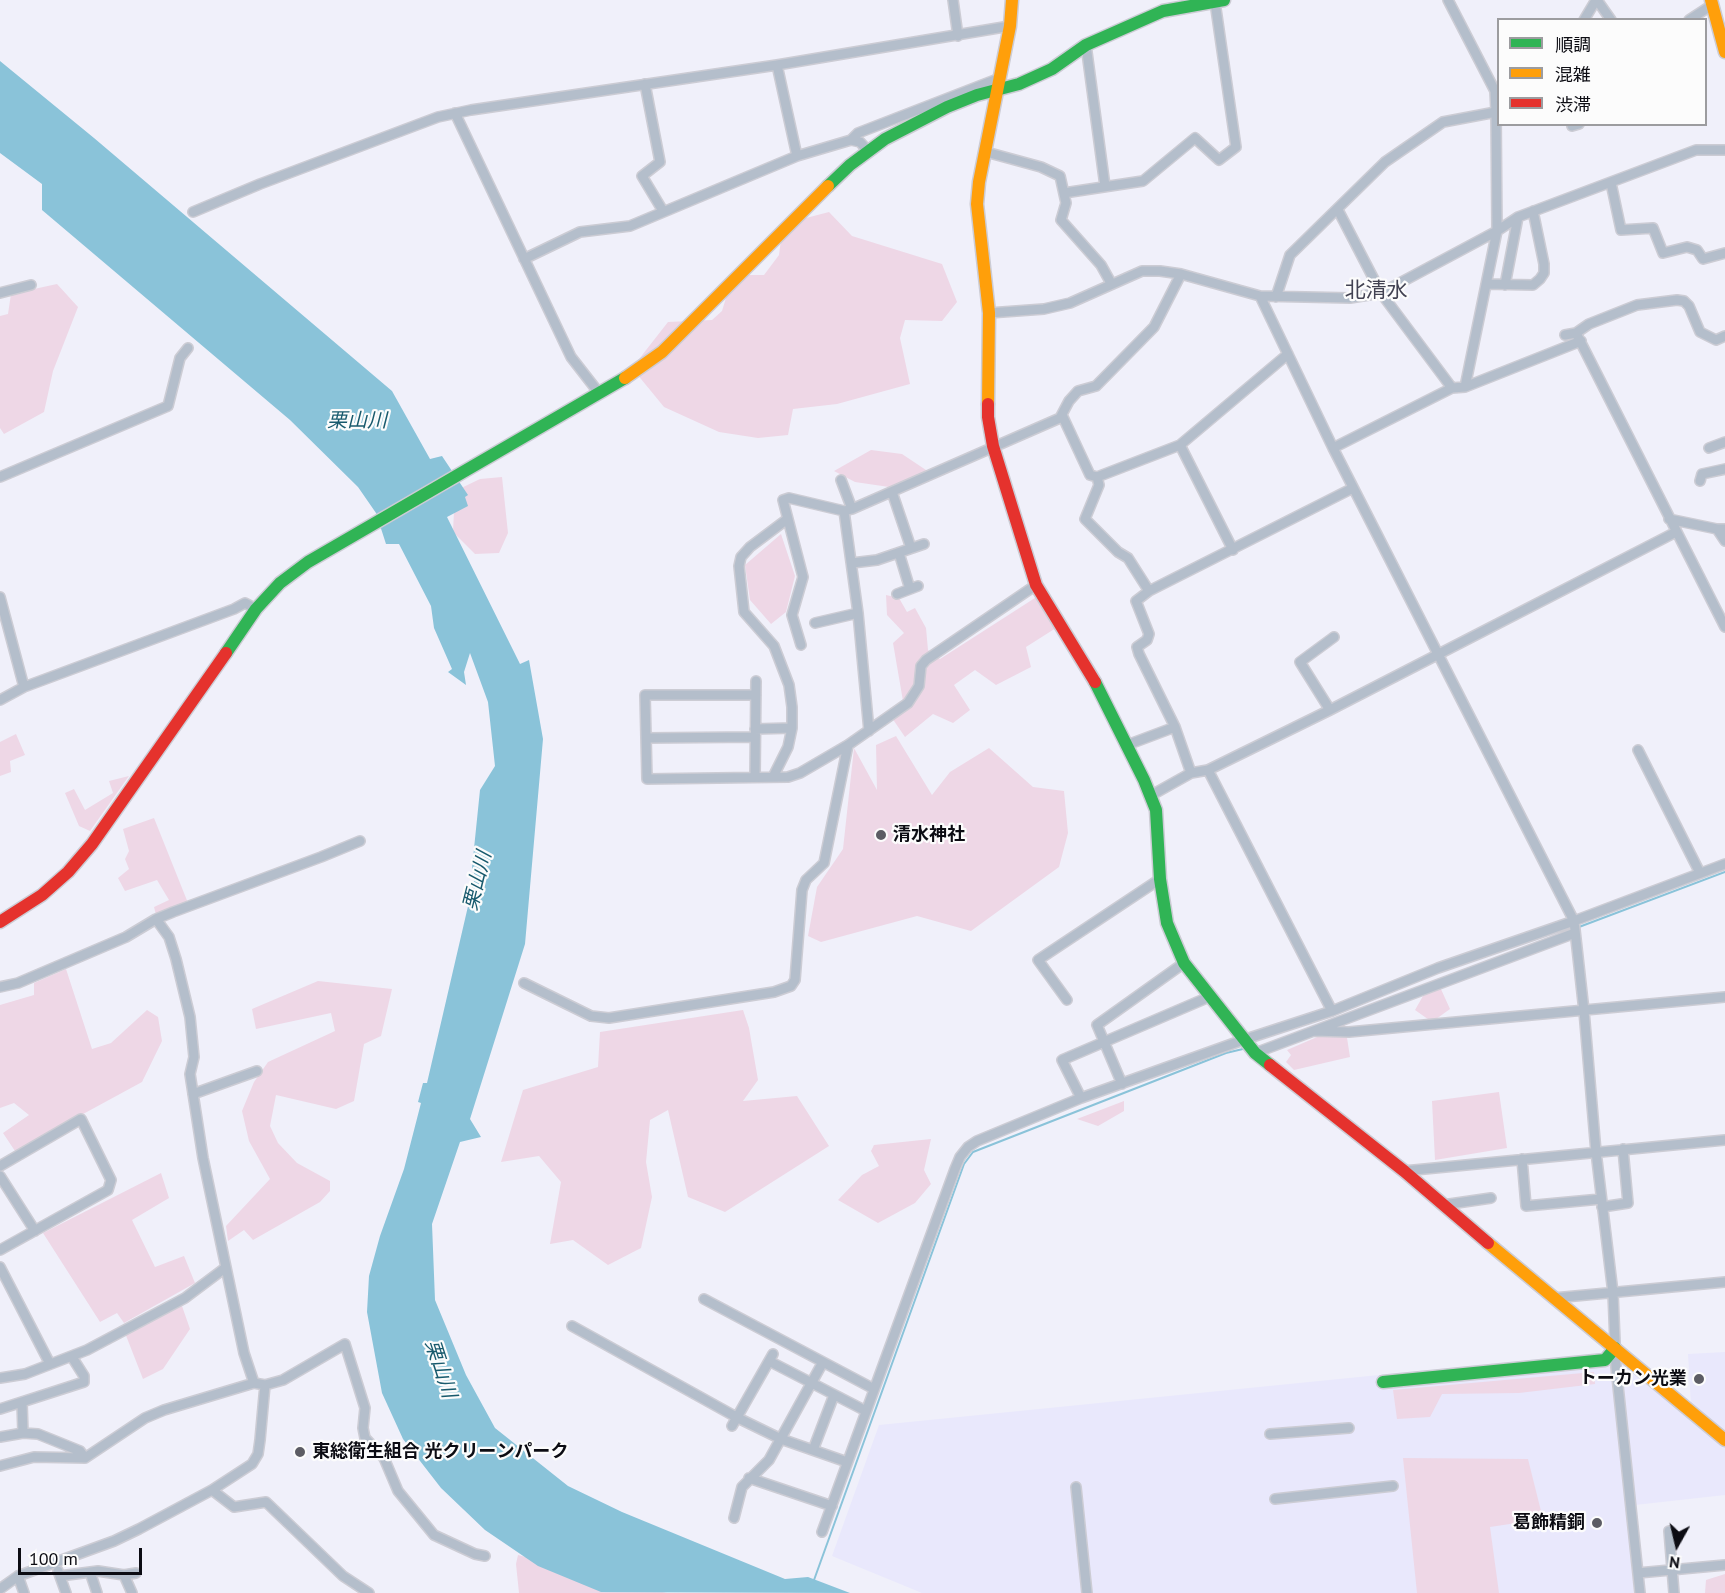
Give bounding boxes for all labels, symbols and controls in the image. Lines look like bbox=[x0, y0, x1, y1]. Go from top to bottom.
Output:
legend bbox=[1497, 18, 1707, 126]
text: 順調 bbox=[1555, 33, 1591, 56]
text: 混雑 bbox=[1555, 63, 1591, 86]
text: 渋滞 bbox=[1555, 93, 1591, 116]
district label: 北清水 bbox=[1345, 278, 1407, 304]
water label: 栗山川 bbox=[327, 409, 387, 433]
place label: 清水神社 bbox=[893, 824, 965, 846]
marker: 清水神社 bbox=[874, 828, 888, 842]
water label: 栗山川 bbox=[459, 849, 497, 913]
water label: 栗山川 bbox=[419, 1337, 461, 1401]
place label: トーカン光業 bbox=[1579, 1368, 1687, 1390]
marker: トーカン光業 bbox=[1692, 1372, 1706, 1386]
place label: 東総衛生組合 光クリーンパーク bbox=[312, 1441, 569, 1463]
marker: 東総衛生組合 光クリーンパーク bbox=[293, 1445, 307, 1459]
place label: 葛飾精銅 bbox=[1513, 1512, 1585, 1534]
north arrow bbox=[1647, 1515, 1707, 1575]
marker: 葛飾精銅 bbox=[1590, 1516, 1604, 1530]
scale bar bbox=[21, 1536, 146, 1574]
text: 100 m bbox=[29, 1547, 78, 1570]
text: N bbox=[1668, 1552, 1681, 1573]

